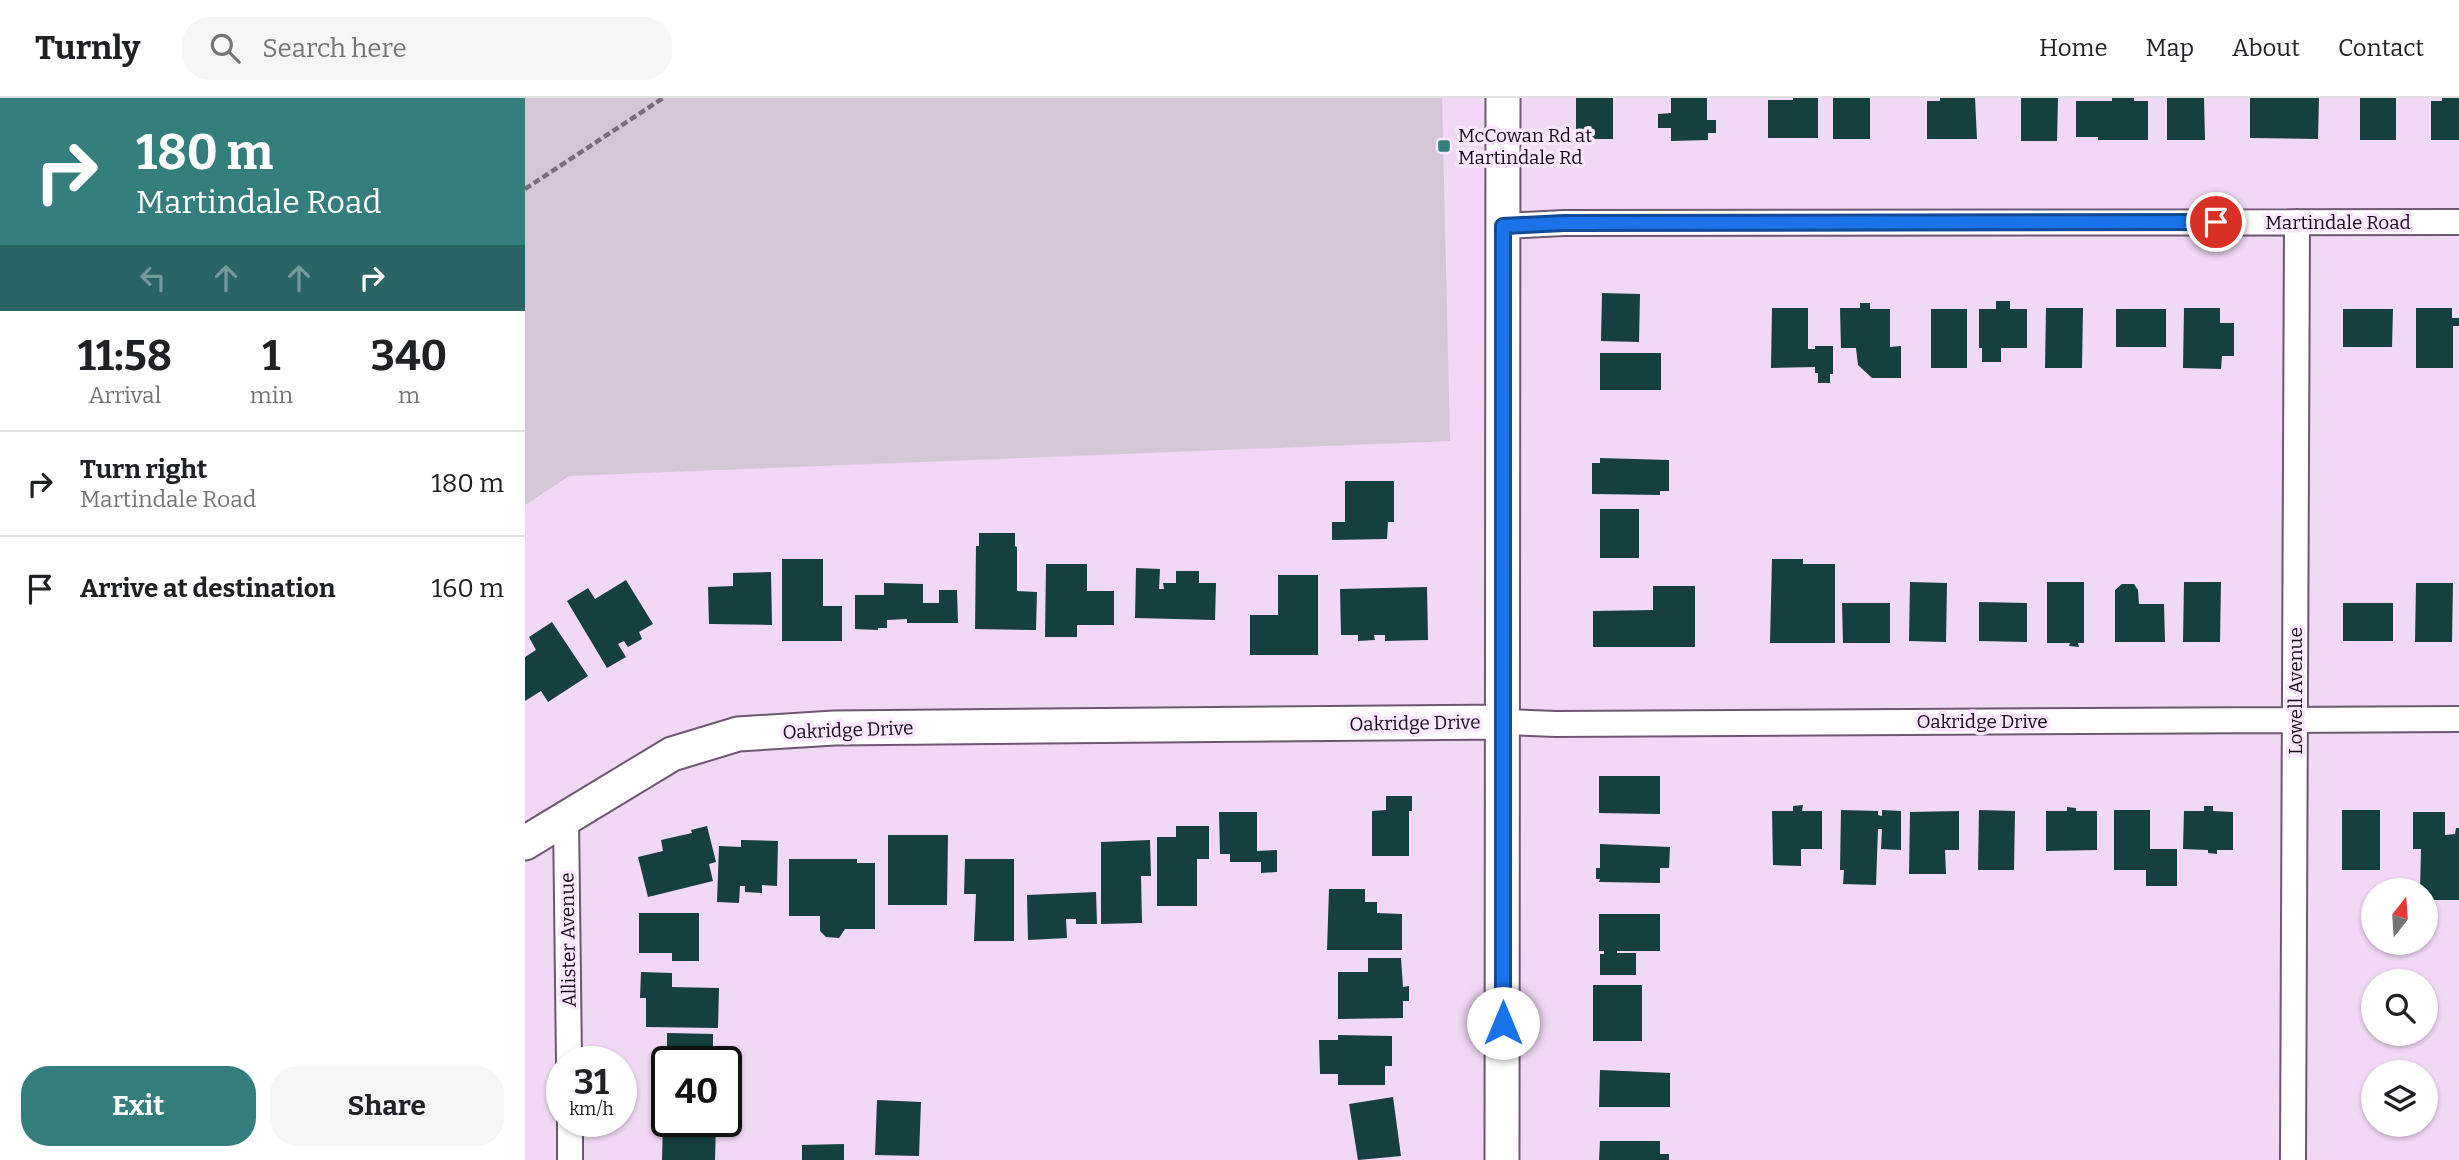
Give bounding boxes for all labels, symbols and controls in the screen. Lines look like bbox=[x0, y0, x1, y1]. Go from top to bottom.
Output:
search box bbox=[182, 17, 672, 80]
text: Turnly bbox=[35, 28, 140, 68]
icon: search bbox=[206, 29, 244, 67]
text: Search here bbox=[262, 33, 407, 64]
text: Home bbox=[2039, 34, 2108, 62]
text: Map bbox=[2146, 34, 2194, 62]
text: About bbox=[2232, 34, 2300, 62]
text: Contact bbox=[2338, 34, 2424, 62]
text: 180 m bbox=[136, 123, 273, 182]
place label: McCowan Rd at Martindale Rd bbox=[1458, 124, 1592, 169]
icon: right bbox=[21, 126, 112, 217]
marker: McCowan Rd at Martindale Rd bbox=[1436, 138, 1452, 154]
text: Martindale Road bbox=[136, 183, 381, 221]
pin bbox=[2186, 192, 2246, 252]
icon: arrive bbox=[2197, 203, 2235, 241]
street label: Martindale Road bbox=[2265, 211, 2411, 234]
icon: left bbox=[134, 259, 172, 297]
icon: ahead bbox=[207, 259, 245, 297]
icon: ahead bbox=[280, 259, 318, 297]
icon: right bbox=[353, 259, 391, 297]
text: 11:58 bbox=[78, 331, 172, 381]
text: 1 bbox=[262, 331, 281, 381]
text: 340 bbox=[371, 331, 447, 381]
text: Arrival bbox=[88, 381, 161, 409]
text: min bbox=[250, 381, 293, 409]
text: m bbox=[398, 381, 420, 409]
text: Turn right bbox=[80, 454, 207, 485]
icon: right bbox=[21, 465, 59, 503]
text: 180 m bbox=[431, 468, 504, 499]
text: Martindale Road bbox=[80, 485, 256, 513]
icon: arrive bbox=[21, 570, 59, 608]
text: Arrive at destination bbox=[80, 573, 335, 604]
text: 160 m bbox=[432, 573, 504, 604]
street label: Lowell Avenue bbox=[2284, 627, 2307, 755]
street label: Oakridge Drive bbox=[1349, 710, 1481, 736]
street label: Oakridge Drive bbox=[1916, 710, 2048, 733]
street label: Oakridge Drive bbox=[782, 716, 914, 744]
street label: Allister Avenue bbox=[555, 872, 581, 1008]
north arrow bbox=[2361, 878, 2438, 956]
map controls bbox=[2361, 878, 2438, 1137]
button: search bbox=[2361, 969, 2438, 1046]
position arrow bbox=[1466, 986, 1540, 1060]
speed limit sign: 40 bbox=[651, 1046, 742, 1137]
button: layers bbox=[2361, 1060, 2438, 1137]
text: 31 bbox=[574, 1061, 609, 1103]
button: Exit bbox=[21, 1066, 256, 1146]
button: Share bbox=[270, 1066, 504, 1146]
text: km/h bbox=[569, 1098, 614, 1120]

